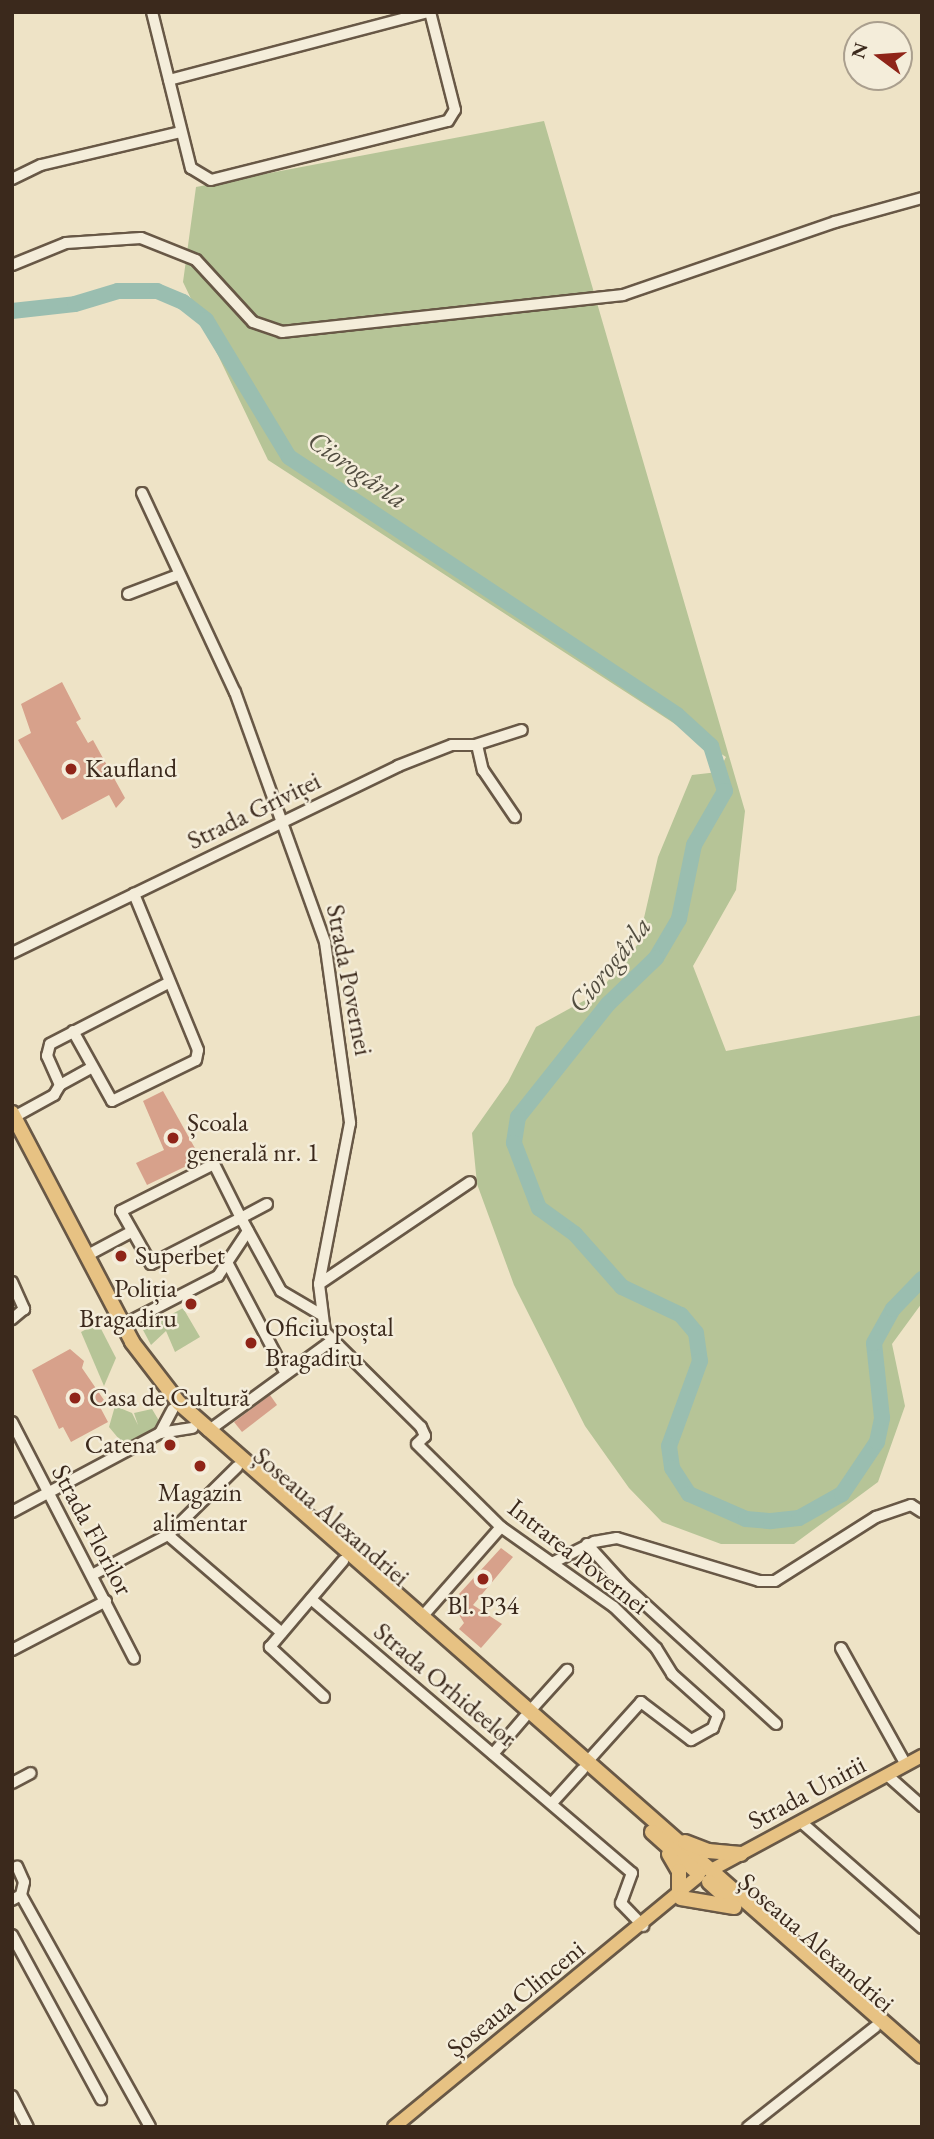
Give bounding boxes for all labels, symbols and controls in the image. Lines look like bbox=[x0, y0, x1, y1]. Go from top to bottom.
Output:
north arrow bbox=[843, 21, 913, 91]
text: N bbox=[845, 40, 873, 61]
water label: Ciorogârla bbox=[302, 423, 414, 515]
place label: Kaufland bbox=[85, 753, 177, 785]
marker: Kaufland bbox=[63, 761, 79, 777]
street label: Strada Griviței bbox=[182, 765, 326, 857]
street label: Strada Povernei bbox=[319, 902, 379, 1058]
water label: Ciorogârla bbox=[560, 909, 658, 1019]
place label: Școala generală nr. 1 bbox=[187, 1107, 319, 1168]
marker: Școala generală nr. 1 bbox=[165, 1130, 181, 1146]
place label: Superbet bbox=[135, 1240, 225, 1272]
marker: Superbet bbox=[113, 1248, 129, 1264]
place label: Poliția Bragadiru bbox=[79, 1273, 177, 1334]
marker: Poliția Bragadiru bbox=[183, 1296, 199, 1312]
place label: Oficiu poștal Bragadiru bbox=[265, 1312, 394, 1374]
marker: Oficiu poștal Bragadiru bbox=[243, 1335, 259, 1351]
place label: Casa de Cultură bbox=[89, 1382, 250, 1414]
marker: Casa de Cultură bbox=[67, 1390, 83, 1406]
place label: Catena bbox=[85, 1429, 156, 1461]
marker: Catena bbox=[162, 1437, 178, 1453]
street label: Șoseaua Alexandriei bbox=[247, 1441, 415, 1593]
marker: Magazin alimentar bbox=[192, 1458, 208, 1474]
street label: Strada Florilor bbox=[45, 1459, 139, 1601]
place label: Magazin alimentar bbox=[153, 1477, 247, 1538]
street label: Intrarea Povernei bbox=[502, 1493, 654, 1621]
marker: Bl. P34 bbox=[475, 1571, 491, 1587]
place label: Bl. P34 bbox=[447, 1590, 519, 1622]
street label: Strada Orhideelor bbox=[367, 1616, 523, 1754]
street label: Strada Unirii bbox=[743, 1749, 871, 1837]
street label: Șoseaua Alexandriei bbox=[732, 1867, 900, 2019]
street label: Șoseaua Clinceni bbox=[441, 1934, 591, 2064]

